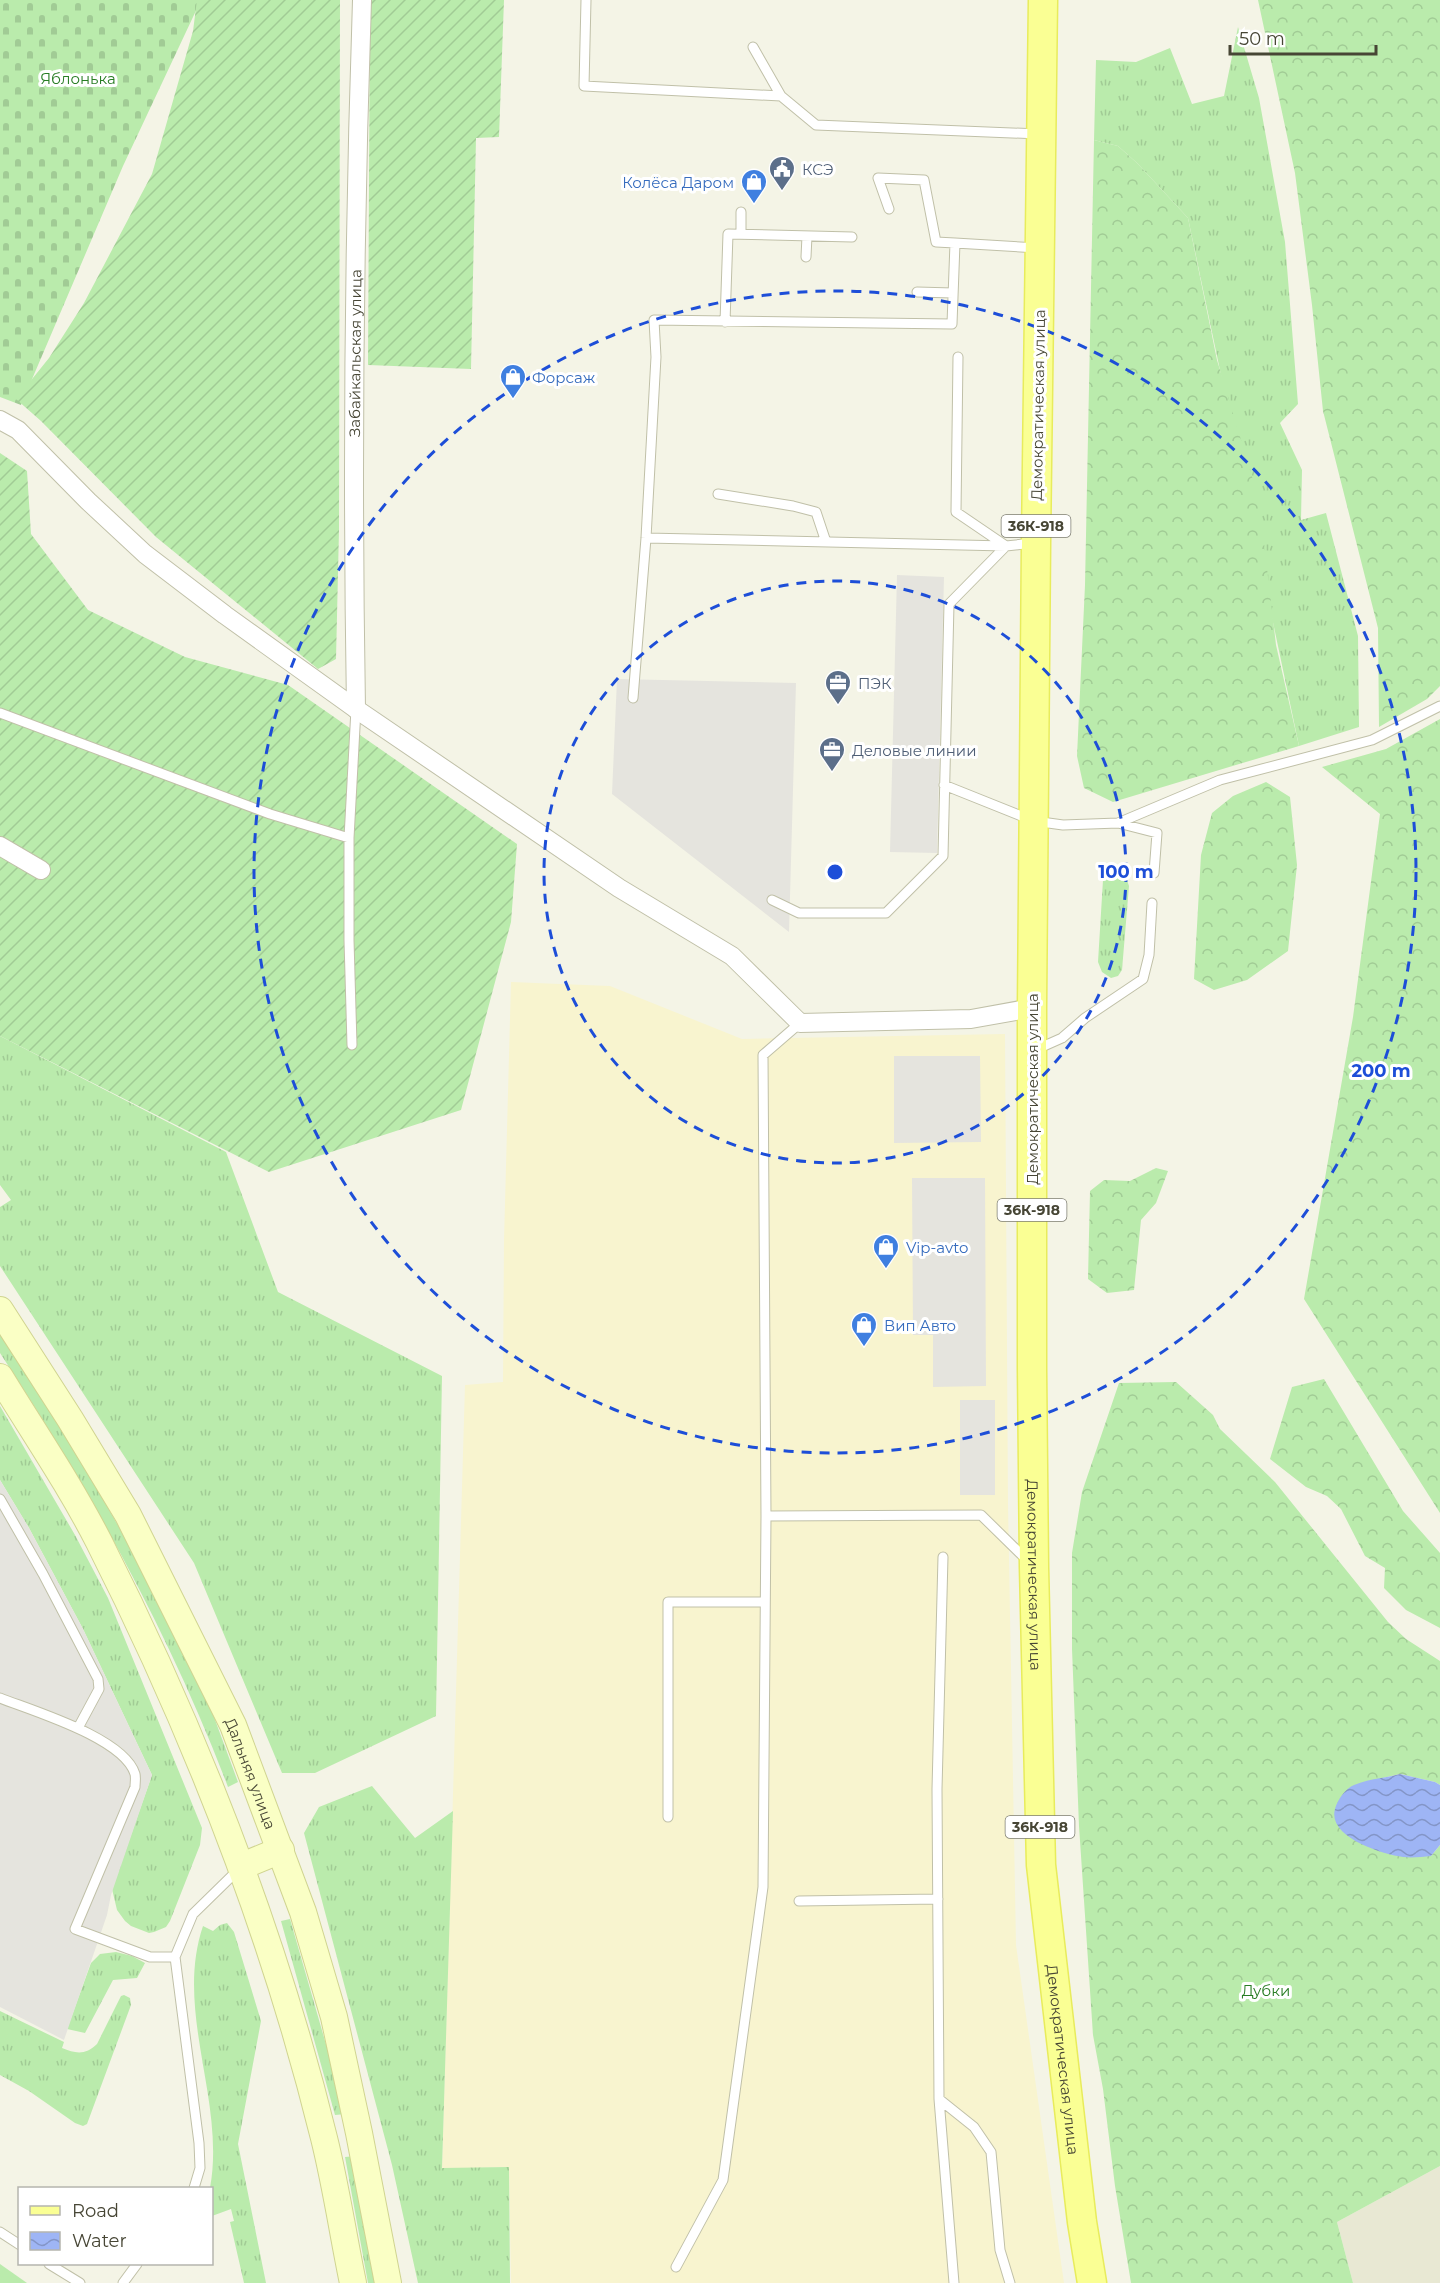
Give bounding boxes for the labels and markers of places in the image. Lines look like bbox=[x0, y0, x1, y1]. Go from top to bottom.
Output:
public building icon: КСЭ bbox=[767, 154, 797, 192]
place label: КСЭ bbox=[802, 160, 834, 179]
shop icon: Колёса Даром bbox=[739, 167, 769, 205]
place label: Колёса Даром bbox=[622, 173, 734, 192]
shop icon: Форсаж bbox=[498, 362, 528, 400]
place label: Форсаж bbox=[532, 368, 596, 387]
office icon: ПЭК bbox=[823, 668, 853, 706]
place label: ПЭК bbox=[858, 674, 892, 693]
office icon: Деловые линии bbox=[817, 735, 847, 773]
place label: Деловые линии bbox=[852, 741, 976, 760]
centre of rings bbox=[825, 862, 845, 882]
shop icon: Vip-avto bbox=[871, 1232, 901, 1270]
place label: Vip-avto bbox=[906, 1238, 968, 1257]
shop icon: Вип Авто bbox=[849, 1310, 879, 1348]
place label: Вип Авто bbox=[884, 1316, 956, 1335]

